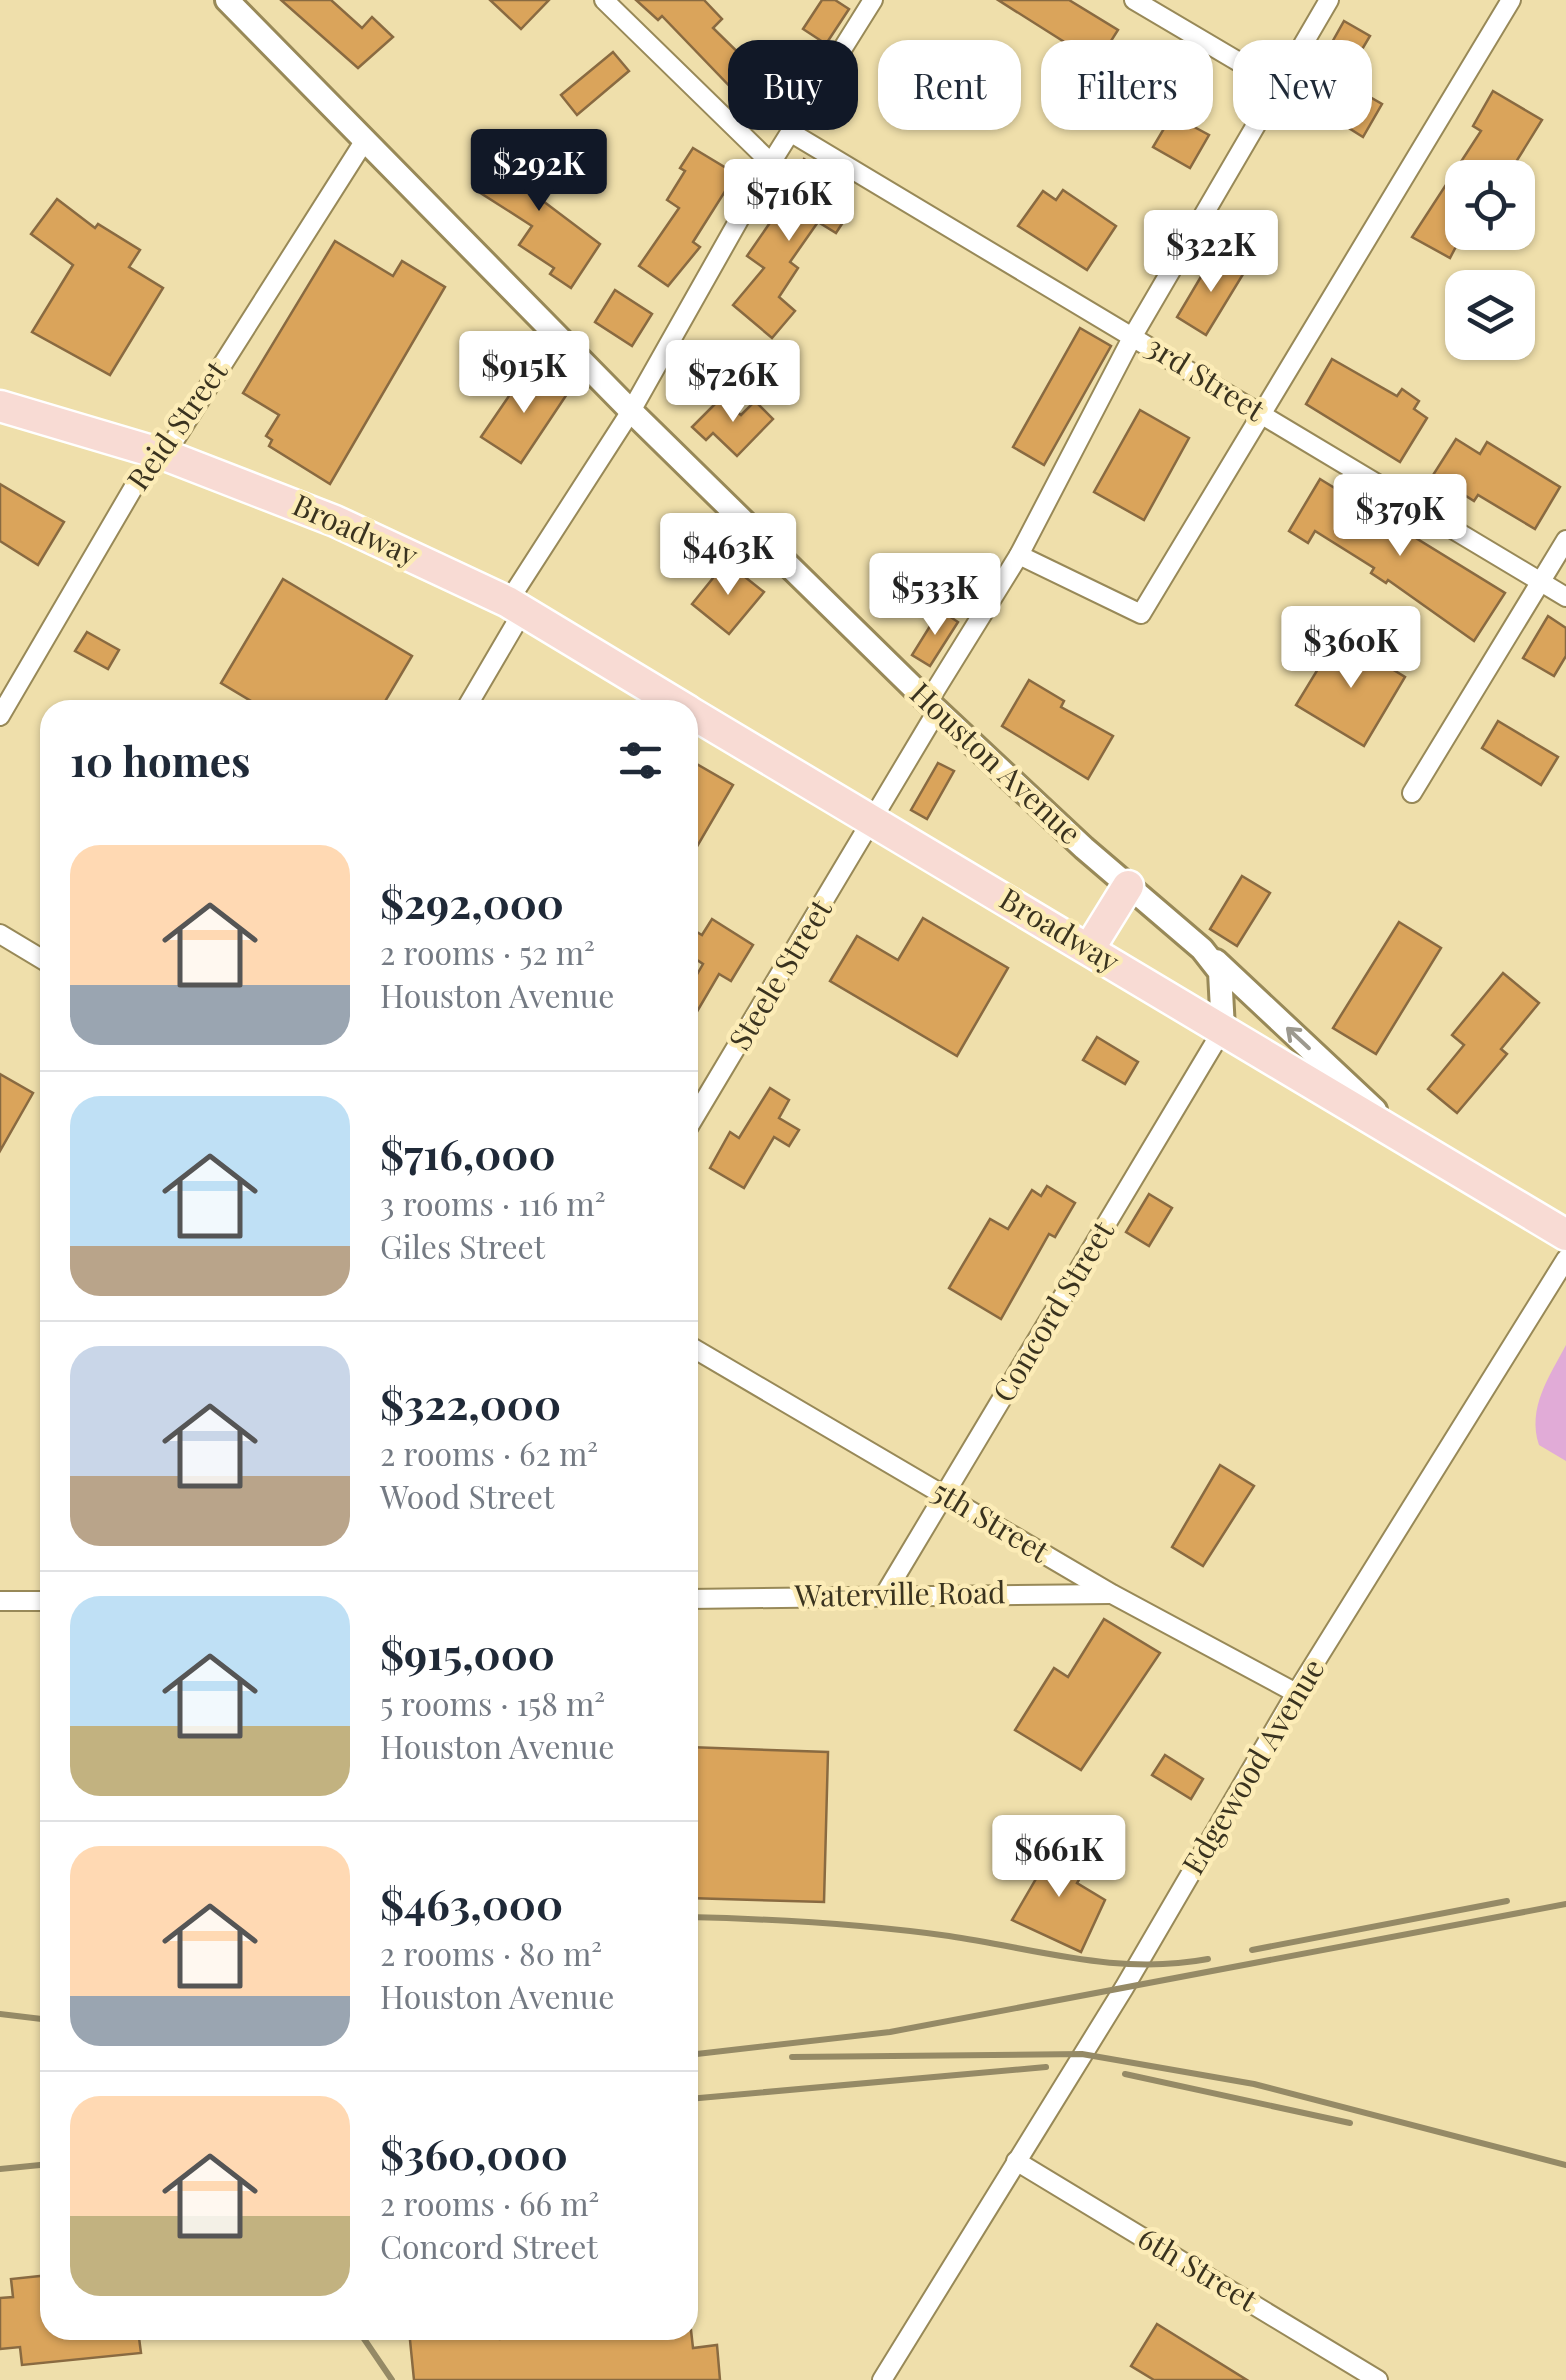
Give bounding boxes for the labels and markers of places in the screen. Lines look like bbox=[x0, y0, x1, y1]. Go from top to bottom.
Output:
pin: $292K bbox=[469, 129, 609, 214]
pin: $716K bbox=[719, 159, 859, 244]
pin: $322K bbox=[1141, 210, 1281, 295]
pin: $915K bbox=[454, 331, 594, 416]
pin: $726K bbox=[663, 340, 803, 425]
pin: $379K bbox=[1330, 474, 1470, 559]
pin: $463K bbox=[658, 513, 798, 598]
pin: $533K bbox=[865, 553, 1005, 638]
pin: $360K bbox=[1281, 606, 1421, 691]
pin: $661K bbox=[989, 1815, 1129, 1900]

